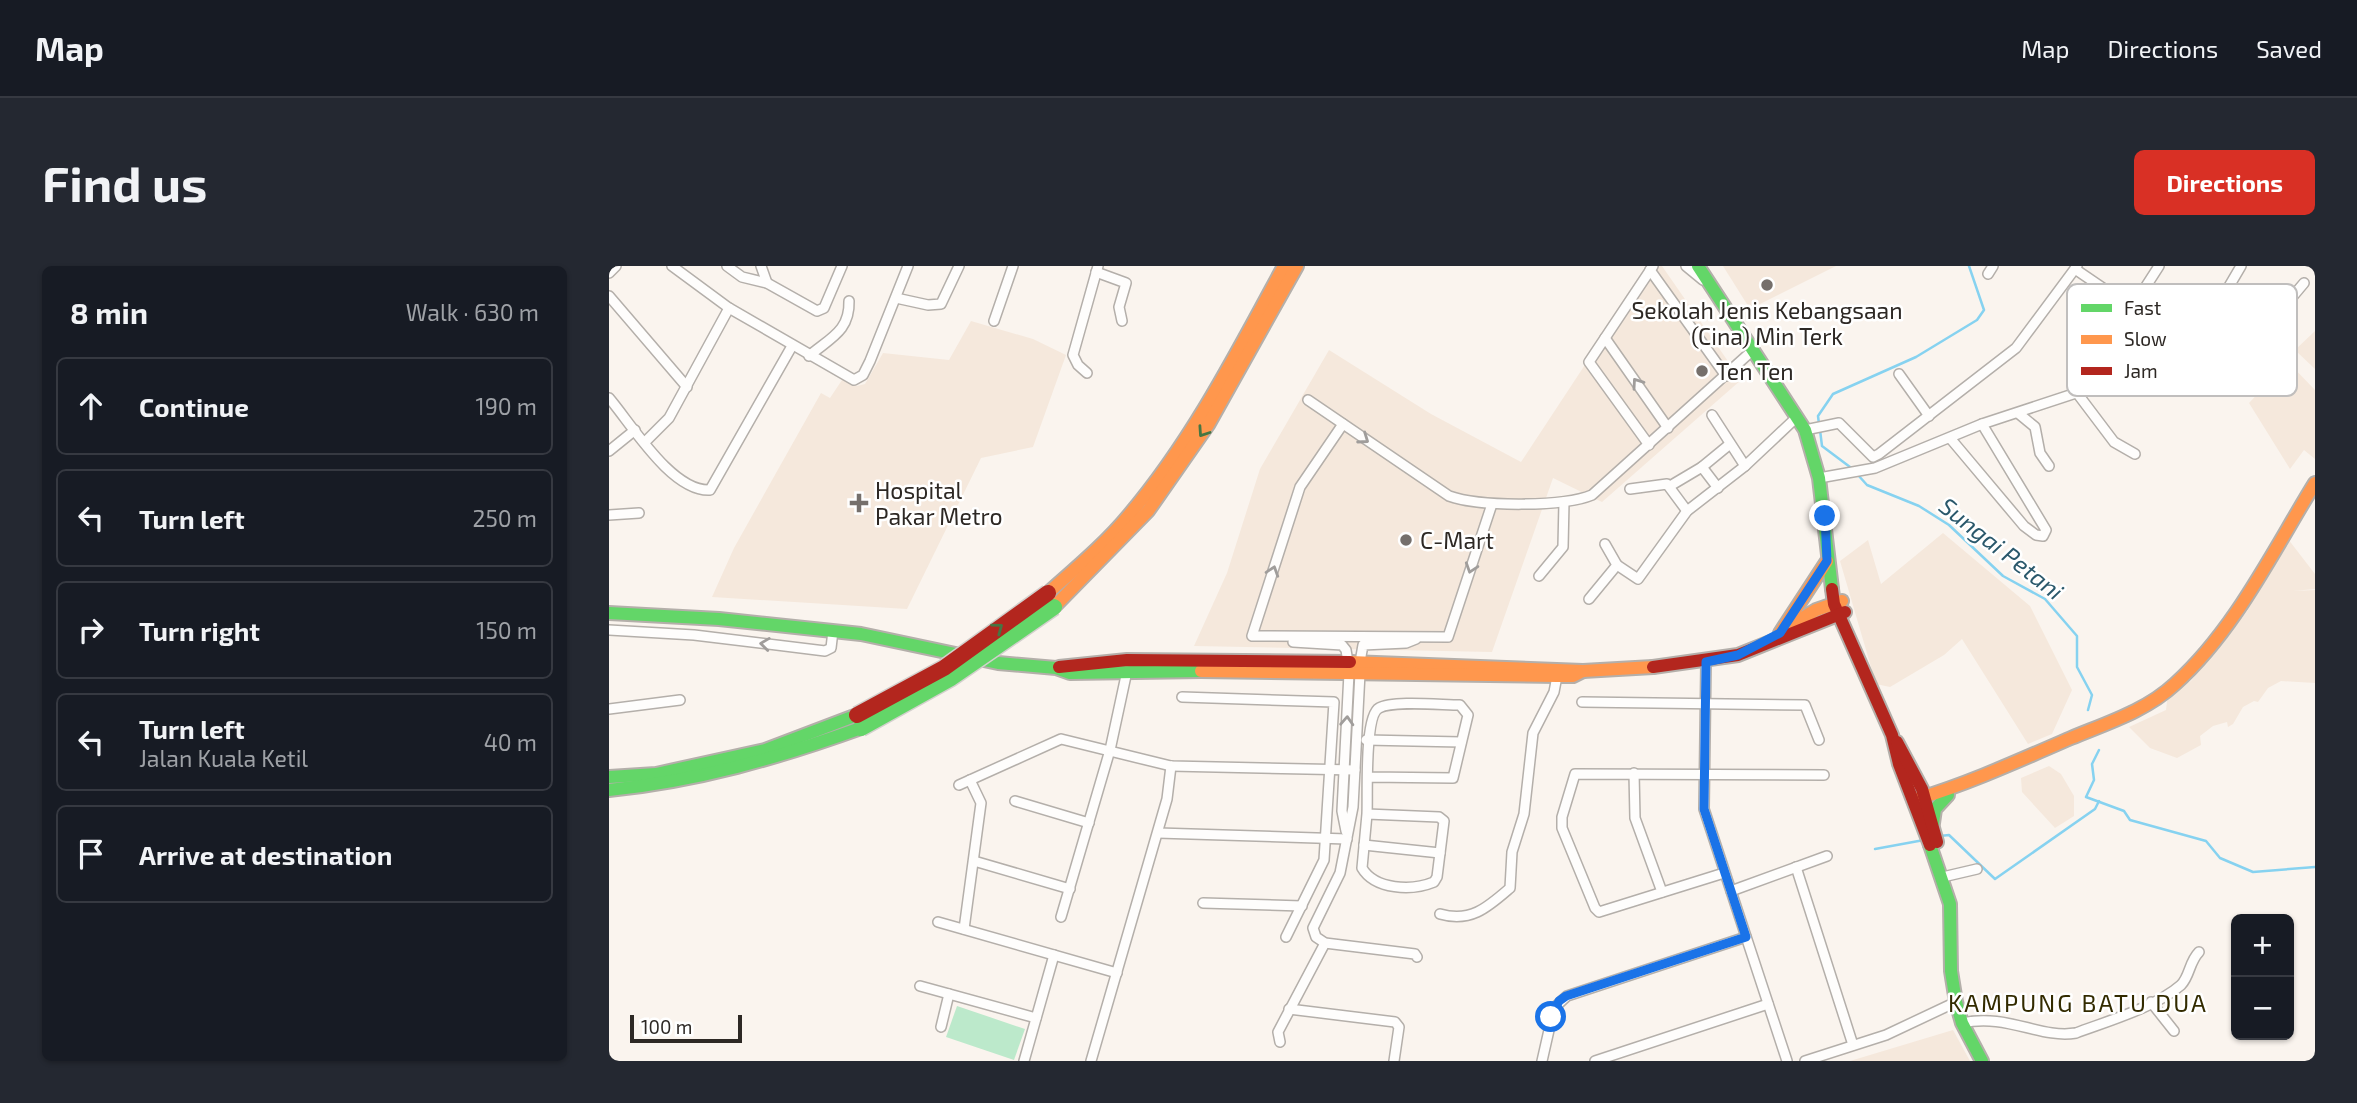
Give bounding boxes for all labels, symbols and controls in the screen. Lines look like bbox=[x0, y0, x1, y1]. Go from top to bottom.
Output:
text: Map bbox=[35, 28, 104, 68]
text: Map bbox=[2021, 34, 2069, 63]
text: Directions bbox=[2107, 34, 2218, 63]
text: Saved bbox=[2256, 34, 2322, 63]
button: Directions bbox=[2134, 150, 2315, 215]
text: Find us bbox=[42, 153, 207, 212]
marker: Sekolah Jenis Kebangsaan (Cina) Min Terk bbox=[1759, 277, 1775, 293]
legend bbox=[2067, 284, 2297, 396]
text: 8 min bbox=[70, 294, 148, 330]
place label: Sekolah Jenis Kebangsaan (Cina) Min Terk bbox=[1631, 296, 1903, 350]
text: Fast bbox=[2124, 296, 2161, 319]
text: Walk · 630 m bbox=[406, 298, 539, 326]
text: Slow bbox=[2124, 327, 2167, 350]
place label: Ten Ten bbox=[1716, 357, 1794, 385]
text: Jam bbox=[2124, 359, 2158, 382]
marker: Ten Ten bbox=[1694, 363, 1710, 379]
one-way arrow bbox=[1633, 378, 1645, 391]
icon: ahead bbox=[72, 387, 110, 425]
text: Continue bbox=[139, 391, 249, 422]
text: 190 m bbox=[476, 392, 537, 420]
one-way arrow bbox=[1199, 424, 1211, 437]
one-way arrow bbox=[1356, 431, 1369, 443]
place label: Hospital Pakar Metro bbox=[875, 476, 1003, 530]
water label: Sungai Petani bbox=[1934, 491, 2070, 605]
marker: Hospital Pakar Metro bbox=[849, 493, 869, 513]
icon: left bbox=[72, 499, 110, 537]
route end bbox=[1809, 500, 1840, 531]
text: Turn left bbox=[139, 503, 245, 534]
text: 250 m bbox=[473, 504, 537, 532]
place label: C-Mart bbox=[1420, 526, 1494, 554]
marker: C-Mart bbox=[1398, 532, 1414, 548]
one-way arrow bbox=[1465, 562, 1479, 574]
one-way arrow bbox=[1265, 565, 1279, 578]
icon: right bbox=[72, 611, 110, 649]
text: Turn right bbox=[139, 615, 260, 646]
text: 150 m bbox=[476, 616, 537, 644]
one-way arrow bbox=[991, 624, 1003, 637]
one-way arrow bbox=[759, 636, 770, 651]
text: Turn left bbox=[139, 713, 245, 744]
one-way arrow bbox=[1339, 716, 1354, 727]
icon: left bbox=[72, 723, 110, 761]
text: 40 m bbox=[484, 728, 537, 756]
text: Jalan Kuala Ketil bbox=[139, 744, 308, 772]
icon: arrive bbox=[72, 835, 110, 873]
text: Arrive at destination bbox=[139, 839, 392, 870]
map controls bbox=[2231, 914, 2294, 1040]
button: + bbox=[2231, 914, 2294, 977]
button: − bbox=[2231, 977, 2294, 1040]
district label: KAMPUNG BATU DUA bbox=[1948, 988, 2208, 1017]
route start bbox=[1535, 1001, 1566, 1032]
scale bar bbox=[630, 1012, 742, 1044]
text: 100 m bbox=[641, 1015, 692, 1038]

